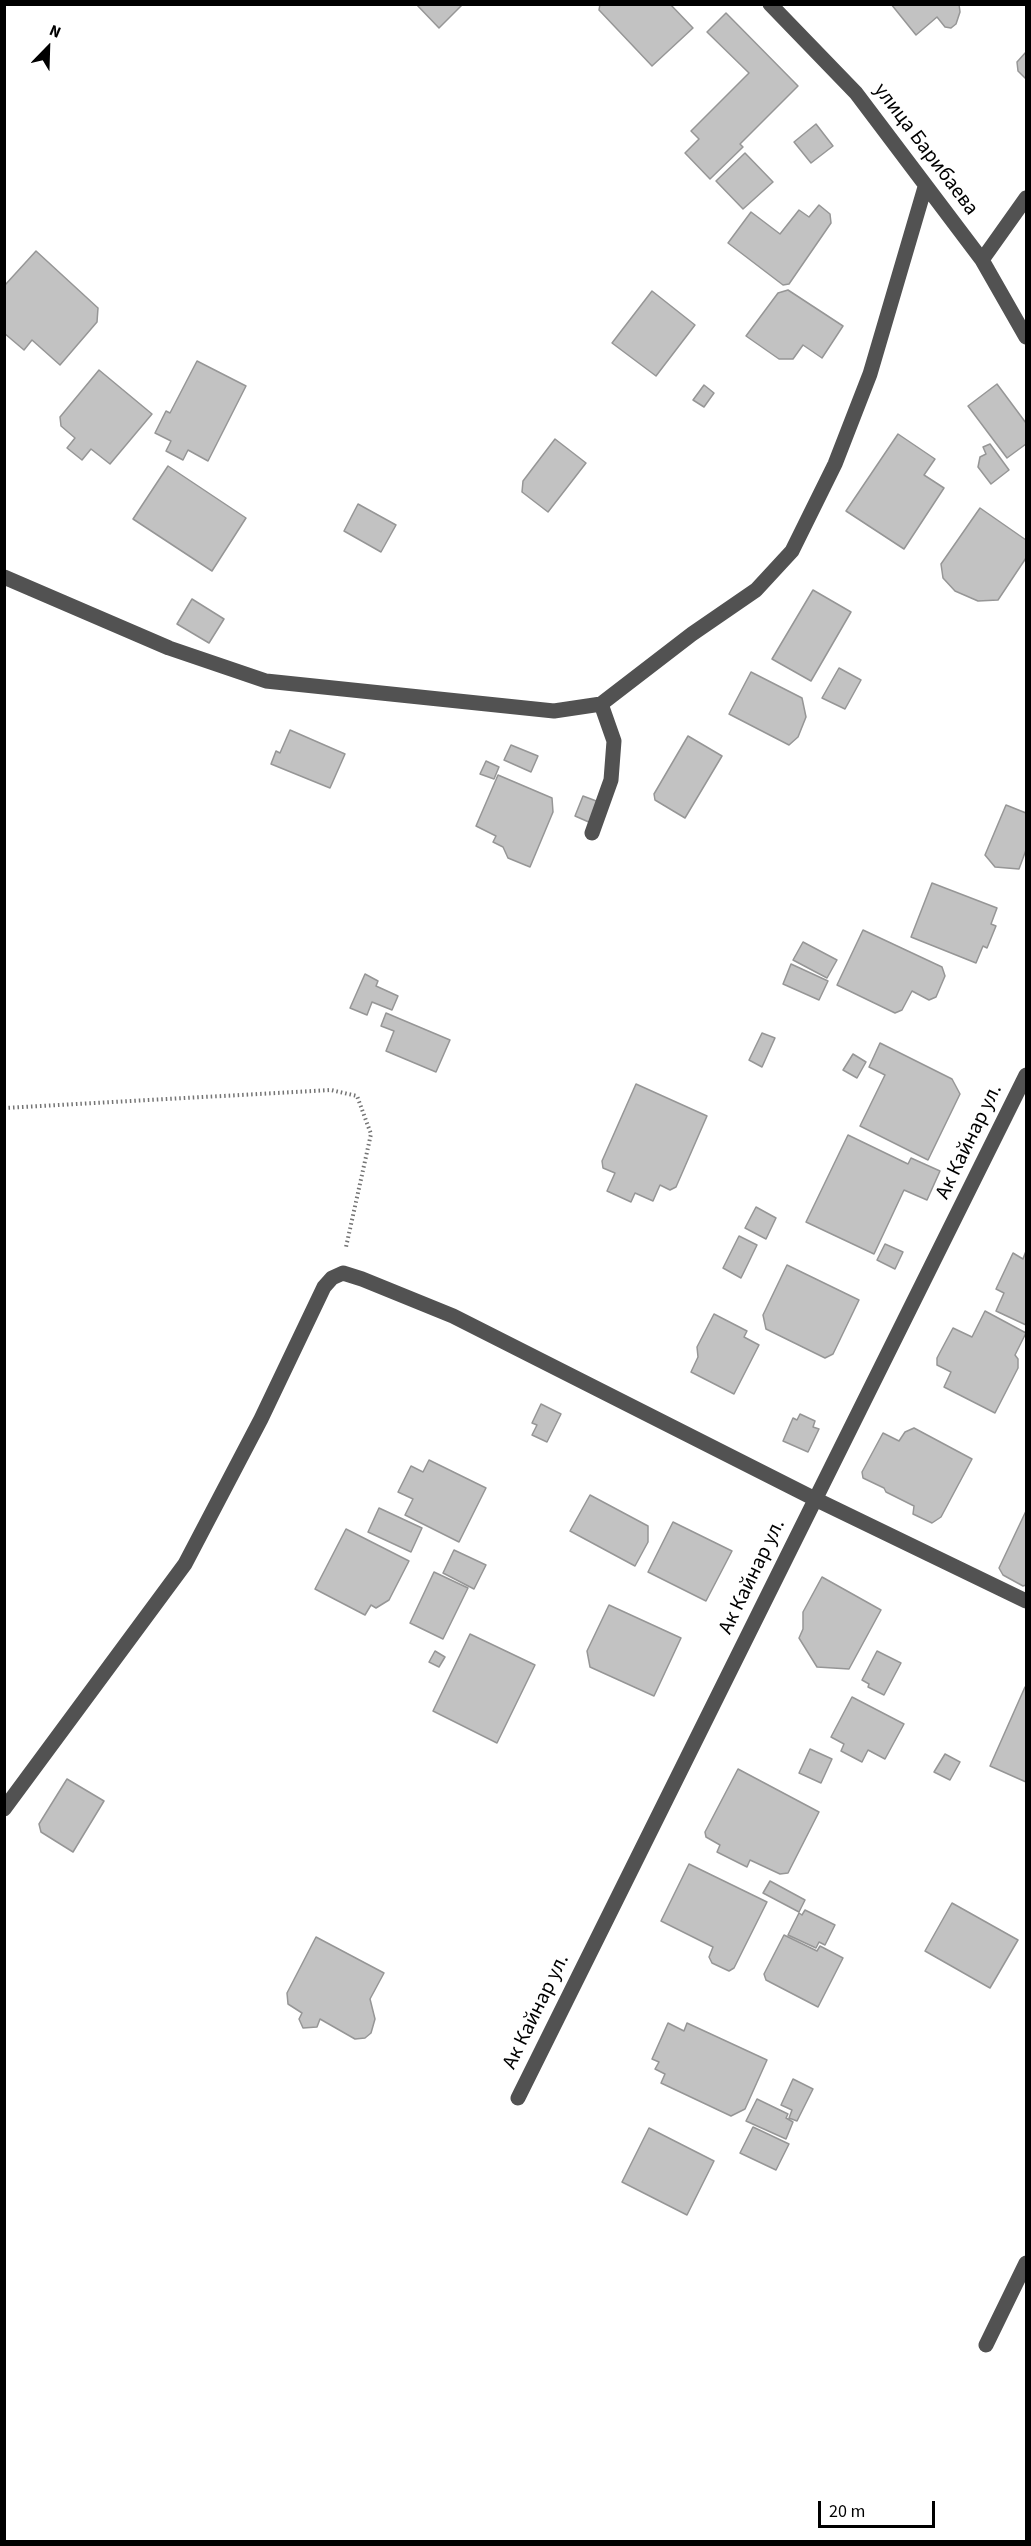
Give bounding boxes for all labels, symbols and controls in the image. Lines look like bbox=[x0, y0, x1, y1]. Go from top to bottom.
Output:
north arrow bbox=[18, 18, 78, 78]
text: N bbox=[46, 19, 64, 44]
street label: улица Барибаева bbox=[867, 79, 983, 221]
street label: Ак Кайнар ул. bbox=[931, 1080, 1009, 1204]
street label: Ак Кайнар ул. bbox=[714, 1515, 792, 1639]
street label: Ак Кайнар ул. bbox=[498, 1950, 576, 2074]
scale bar bbox=[821, 2489, 938, 2527]
text: 20 m bbox=[829, 2499, 865, 2524]

